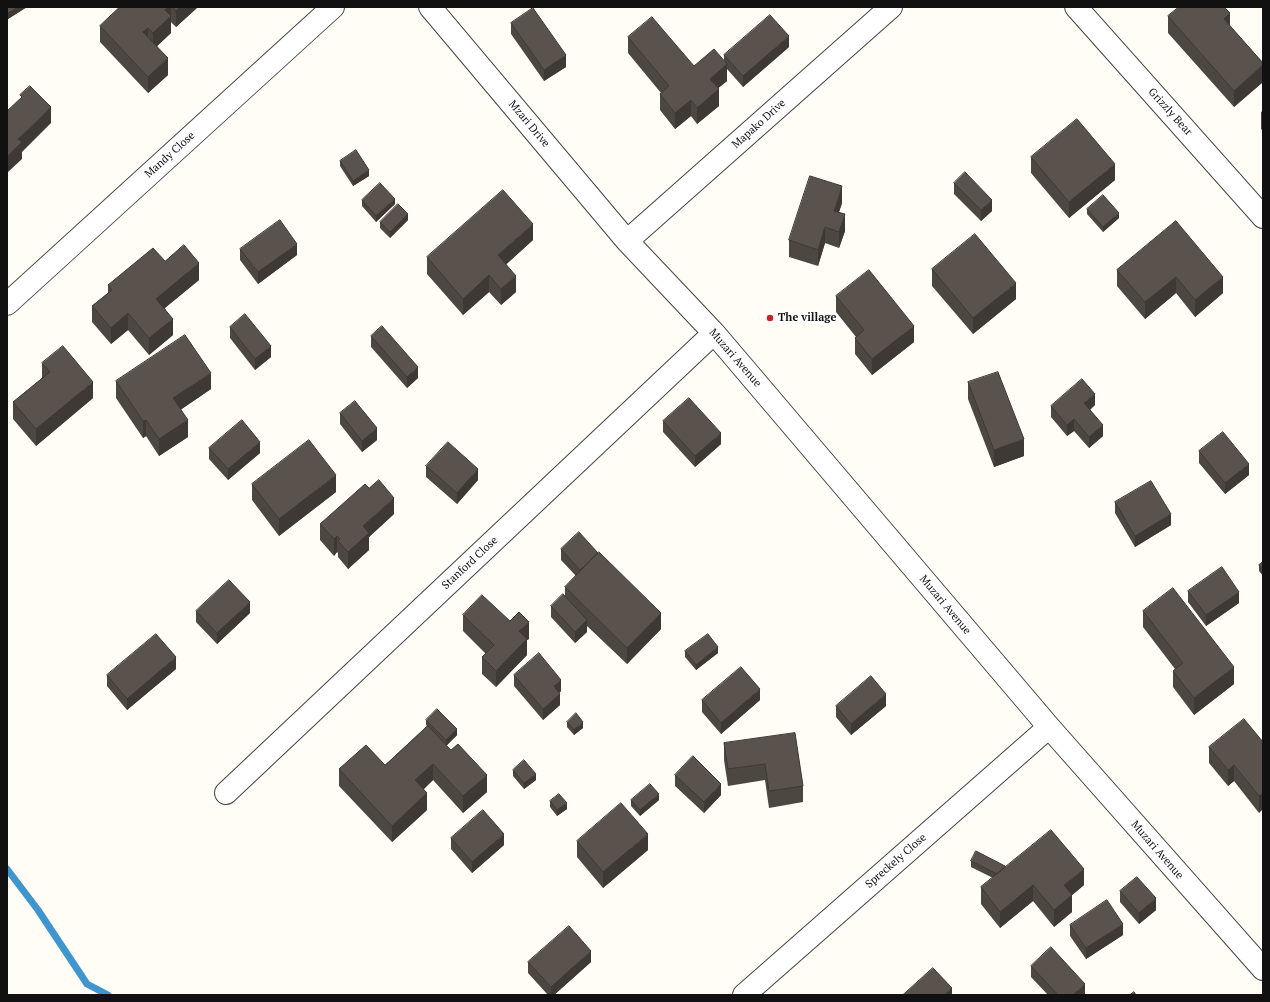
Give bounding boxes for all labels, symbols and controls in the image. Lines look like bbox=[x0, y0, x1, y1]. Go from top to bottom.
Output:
street label: Grizzly Bear bbox=[1145, 86, 1195, 138]
street label: Mapako Drive bbox=[730, 97, 788, 151]
street label: Mzari Drive bbox=[506, 98, 552, 150]
street label: Mandy Close bbox=[142, 129, 198, 181]
place label: The village bbox=[778, 311, 836, 325]
marker: The village bbox=[765, 313, 775, 323]
street label: Muzari Avenue bbox=[706, 326, 764, 390]
street label: Stanford Close bbox=[439, 534, 501, 592]
street label: Muzari Avenue bbox=[916, 573, 974, 637]
street label: Muzari Avenue bbox=[1128, 818, 1186, 882]
street label: Spreckely Close bbox=[863, 831, 929, 891]

